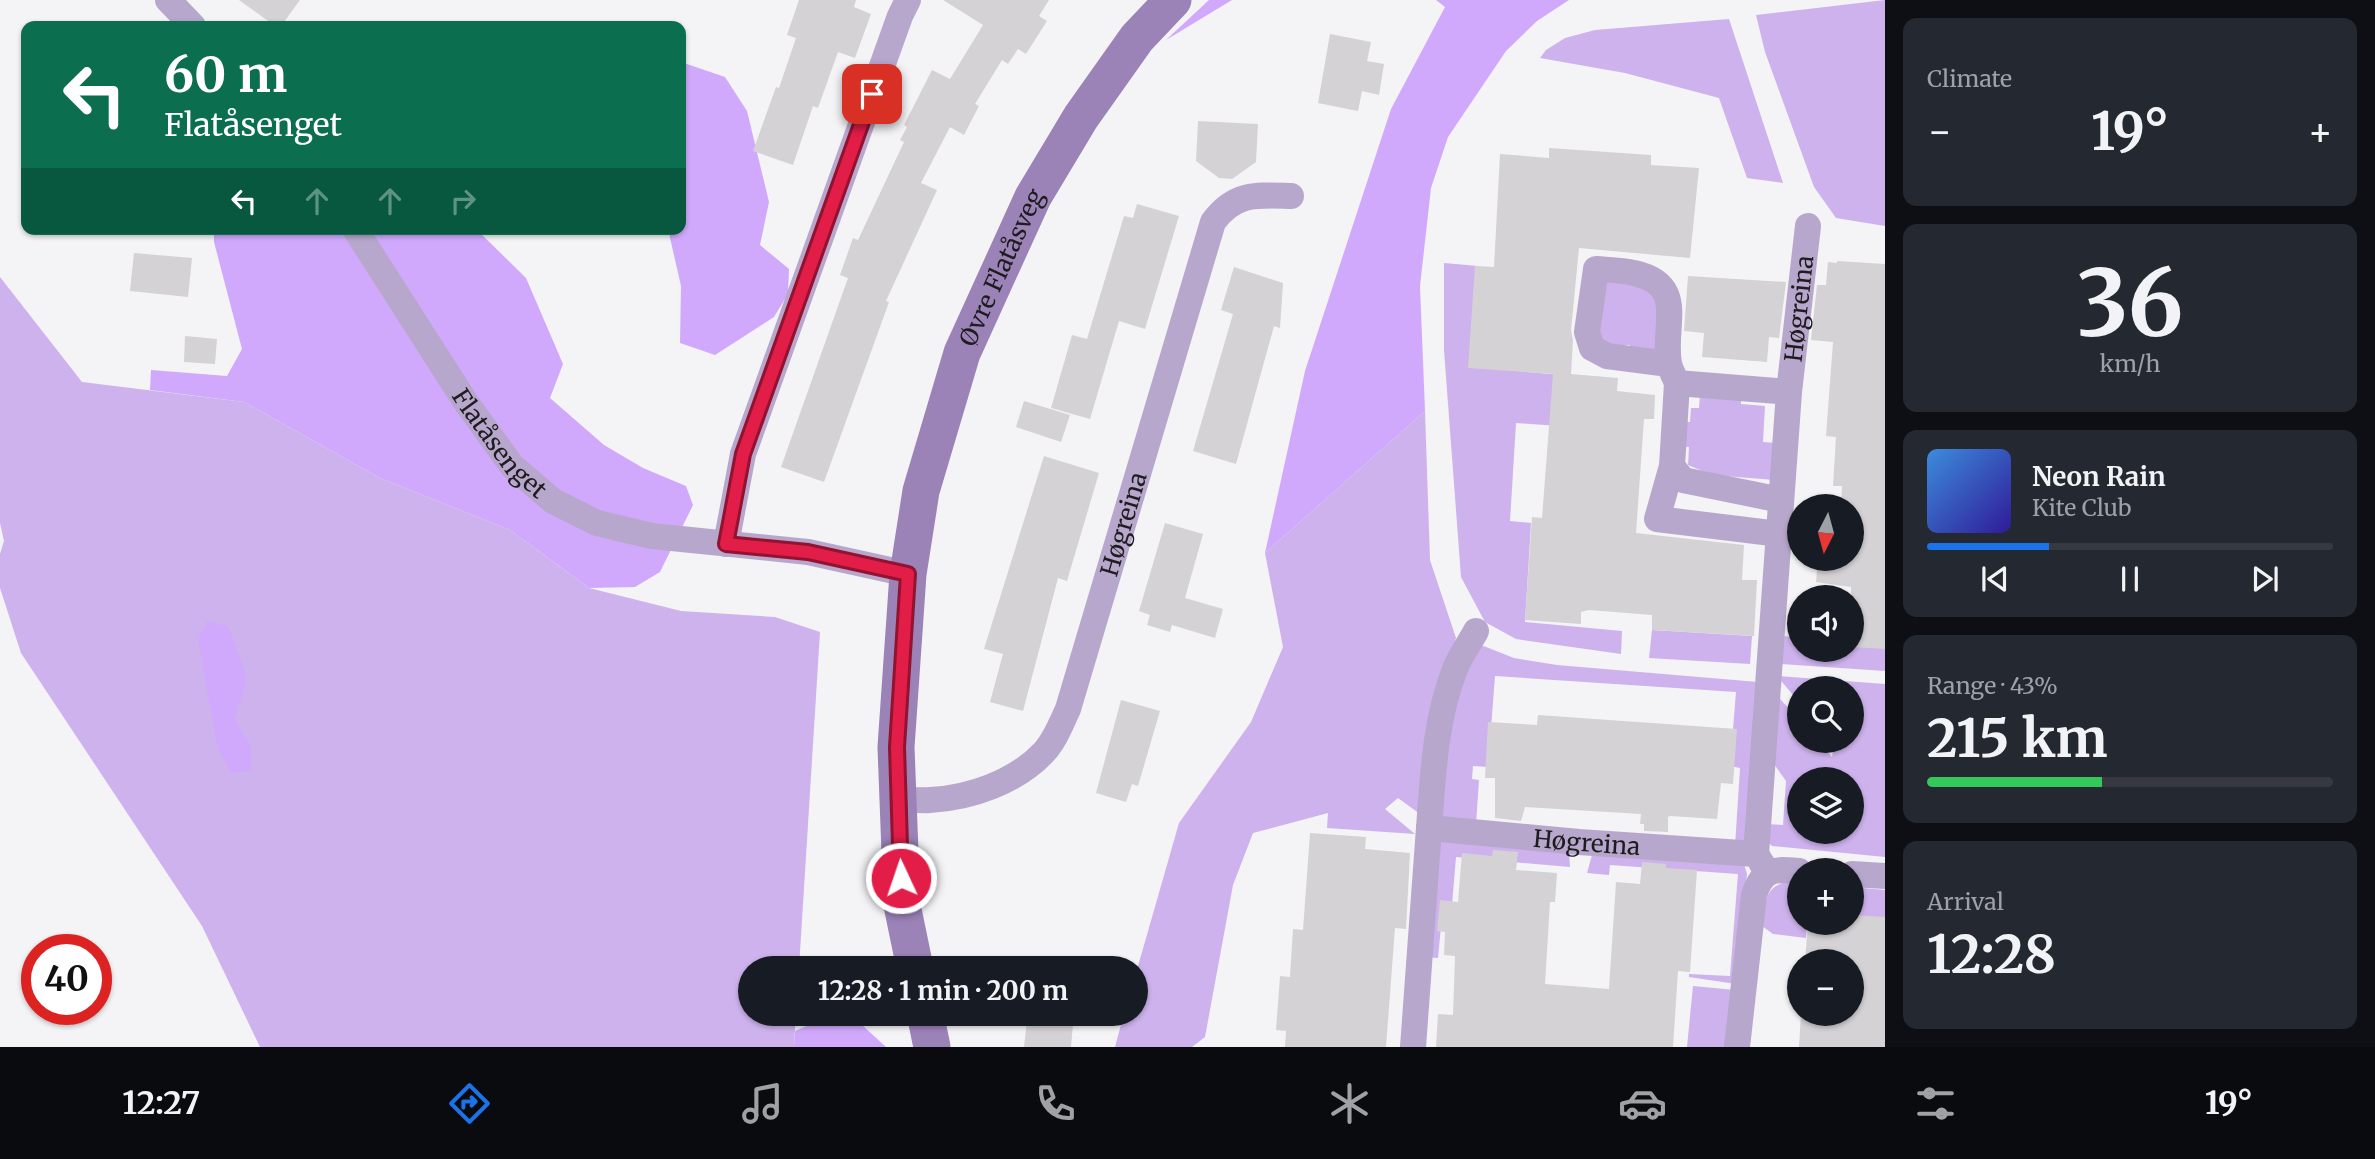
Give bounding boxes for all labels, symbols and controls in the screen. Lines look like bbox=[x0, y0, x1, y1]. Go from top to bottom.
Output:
text: 60 m bbox=[164, 44, 287, 105]
icon: left bbox=[49, 49, 140, 140]
pin bbox=[842, 64, 902, 124]
text: Climate bbox=[1927, 64, 2012, 93]
icon: arrive bbox=[853, 75, 891, 113]
text: 19° bbox=[2091, 99, 2169, 164]
text: Flatåsenget bbox=[164, 105, 342, 145]
text: − bbox=[1927, 108, 1952, 155]
text: + bbox=[2308, 108, 2333, 155]
icon: left bbox=[225, 182, 263, 220]
icon: ahead bbox=[298, 182, 336, 220]
icon: ahead bbox=[371, 182, 409, 220]
icon: right bbox=[444, 182, 482, 220]
street label: Øvre Flatåsveg bbox=[952, 182, 1050, 351]
text: 36 bbox=[2077, 246, 2183, 361]
street label: Høgreina bbox=[1777, 253, 1820, 364]
text: km/h bbox=[2100, 349, 2160, 378]
street label: Flatåsenget bbox=[445, 383, 554, 505]
text: Neon Rain bbox=[2032, 460, 2166, 493]
street label: Høgreina bbox=[1093, 468, 1153, 580]
text: Kite Club bbox=[2032, 493, 2131, 522]
north arrow bbox=[1787, 494, 1864, 570]
map controls bbox=[1787, 494, 1864, 1026]
icon: previous bbox=[1976, 560, 2014, 598]
icon: pause bbox=[2111, 560, 2149, 598]
icon: next bbox=[2246, 560, 2284, 598]
button: sound bbox=[1787, 585, 1864, 662]
text: Range · 43% bbox=[1927, 671, 2058, 700]
button: search bbox=[1787, 676, 1864, 753]
text: 215 km bbox=[1927, 706, 2108, 771]
button: layers bbox=[1787, 767, 1864, 844]
street label: Høgreina bbox=[1532, 822, 1641, 862]
position arrow bbox=[864, 841, 938, 915]
button: + bbox=[1787, 858, 1864, 935]
text: Arrival bbox=[1927, 887, 2004, 916]
text: 12:28 bbox=[1927, 922, 2056, 987]
speed limit sign: 40 bbox=[21, 934, 112, 1025]
button: − bbox=[1787, 949, 1864, 1026]
text: 12:28 · 1 min · 200 m bbox=[818, 974, 1068, 1007]
icon: directions bbox=[445, 1079, 494, 1128]
icon: music bbox=[738, 1079, 787, 1128]
icon: phone bbox=[1031, 1079, 1080, 1128]
icon: climate bbox=[1325, 1079, 1374, 1128]
icon: car bbox=[1618, 1079, 1667, 1128]
icon: filters bbox=[1911, 1079, 1960, 1128]
text: 12:27 bbox=[122, 1083, 200, 1123]
text: 19° bbox=[2205, 1083, 2253, 1123]

